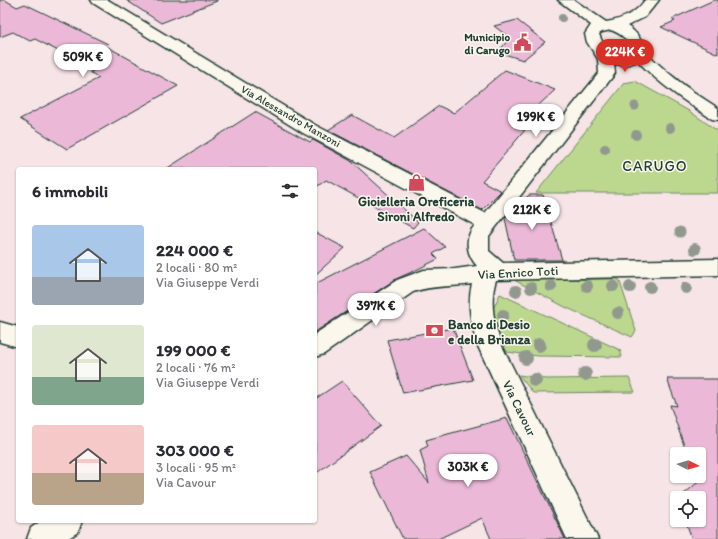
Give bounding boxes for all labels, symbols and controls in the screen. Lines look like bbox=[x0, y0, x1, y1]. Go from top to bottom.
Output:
place label: Municipio di Carugo bbox=[464, 31, 510, 58]
public building icon: Municipio di Carugo bbox=[513, 33, 533, 53]
pin: 224K € bbox=[592, 39, 658, 73]
pin: 509K € bbox=[50, 44, 116, 78]
text: 224K € bbox=[605, 44, 645, 59]
text: 509K € bbox=[63, 49, 103, 64]
street label: Via Alessandro Manzoni bbox=[239, 83, 343, 150]
pin: 199K € bbox=[503, 104, 569, 138]
text: 199K € bbox=[517, 109, 555, 124]
district label: CARUGO bbox=[622, 157, 688, 175]
shop icon: Gioielleria Oreficeria Sironi Alfredo bbox=[406, 172, 426, 192]
icon: filters bbox=[279, 180, 301, 202]
text: 6 immobili bbox=[32, 181, 108, 201]
place label: Gioielleria Oreficeria Sironi Alfredo bbox=[358, 194, 475, 224]
pin: 212K € bbox=[499, 197, 565, 231]
text: 212K € bbox=[513, 202, 551, 217]
text: 224 000 € bbox=[156, 240, 233, 260]
icon: home bbox=[64, 241, 112, 289]
text: 2 locali · 80 m² bbox=[156, 260, 237, 275]
street label: Via Enrico Toti bbox=[477, 263, 559, 282]
text: Via Giuseppe Verdi bbox=[156, 275, 259, 290]
pin: 397K € bbox=[343, 293, 409, 327]
text: 397K € bbox=[357, 298, 396, 313]
place label: Banco di Desio e della Brianza bbox=[448, 317, 531, 347]
bank icon: Banco di Desio e della Brianza bbox=[425, 321, 445, 341]
text: 199 000 € bbox=[156, 340, 230, 360]
icon: home bbox=[64, 341, 112, 389]
text: 2 locali · 76 m² bbox=[156, 360, 236, 375]
text: Via Giuseppe Verdi bbox=[156, 375, 259, 390]
street label: Via Cavour bbox=[500, 378, 539, 439]
text: 303 000 € bbox=[156, 440, 234, 460]
icon: home bbox=[64, 441, 112, 489]
north arrow bbox=[670, 447, 706, 483]
map controls bbox=[670, 447, 706, 527]
pin: 303K € bbox=[435, 454, 501, 488]
text: 303K € bbox=[448, 459, 488, 474]
text: 3 locali · 95 m² bbox=[156, 460, 236, 475]
text: Via Cavour bbox=[156, 475, 216, 490]
button: locate bbox=[670, 491, 706, 527]

